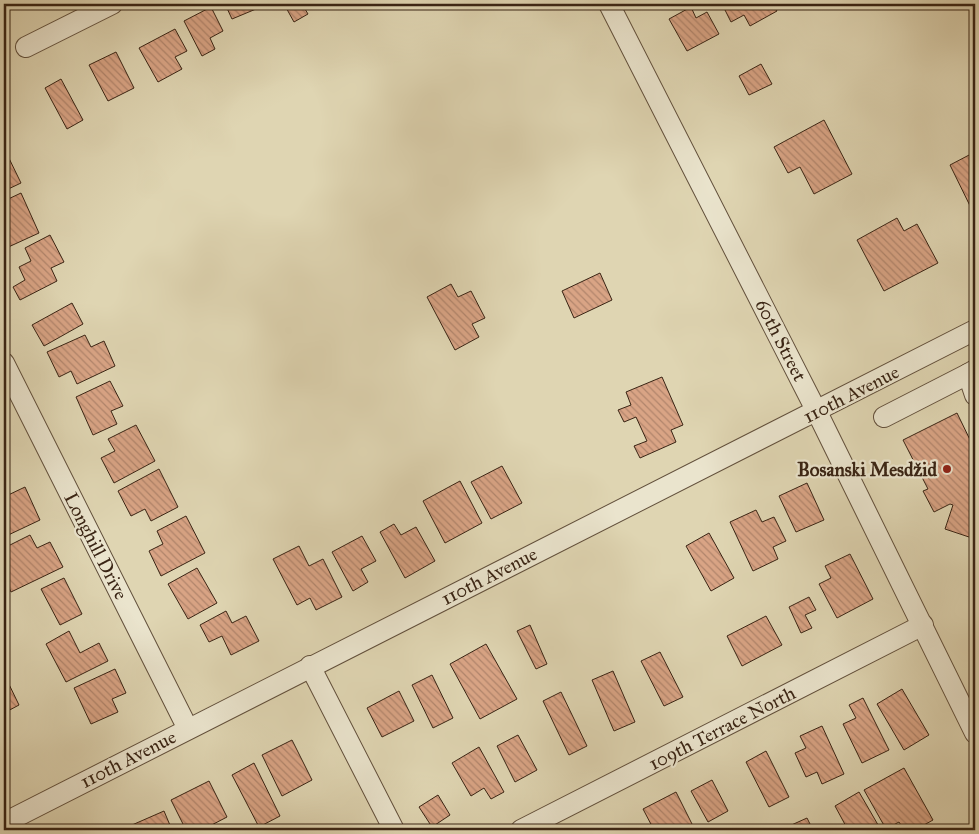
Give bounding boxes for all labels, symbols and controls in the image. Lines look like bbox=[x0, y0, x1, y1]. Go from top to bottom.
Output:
street label: 60th Street bbox=[750, 295, 812, 385]
street label: 110th Avenue bbox=[799, 360, 903, 428]
place label: Bosanski Mesdžid bbox=[797, 458, 937, 481]
marker: Bosanski Mesdžid bbox=[941, 463, 953, 475]
street label: Longhill Drive bbox=[58, 489, 133, 604]
street label: 110th Avenue bbox=[437, 542, 541, 610]
street label: 109th Terrace North bbox=[645, 681, 800, 775]
street label: 110th Avenue bbox=[76, 725, 180, 793]

